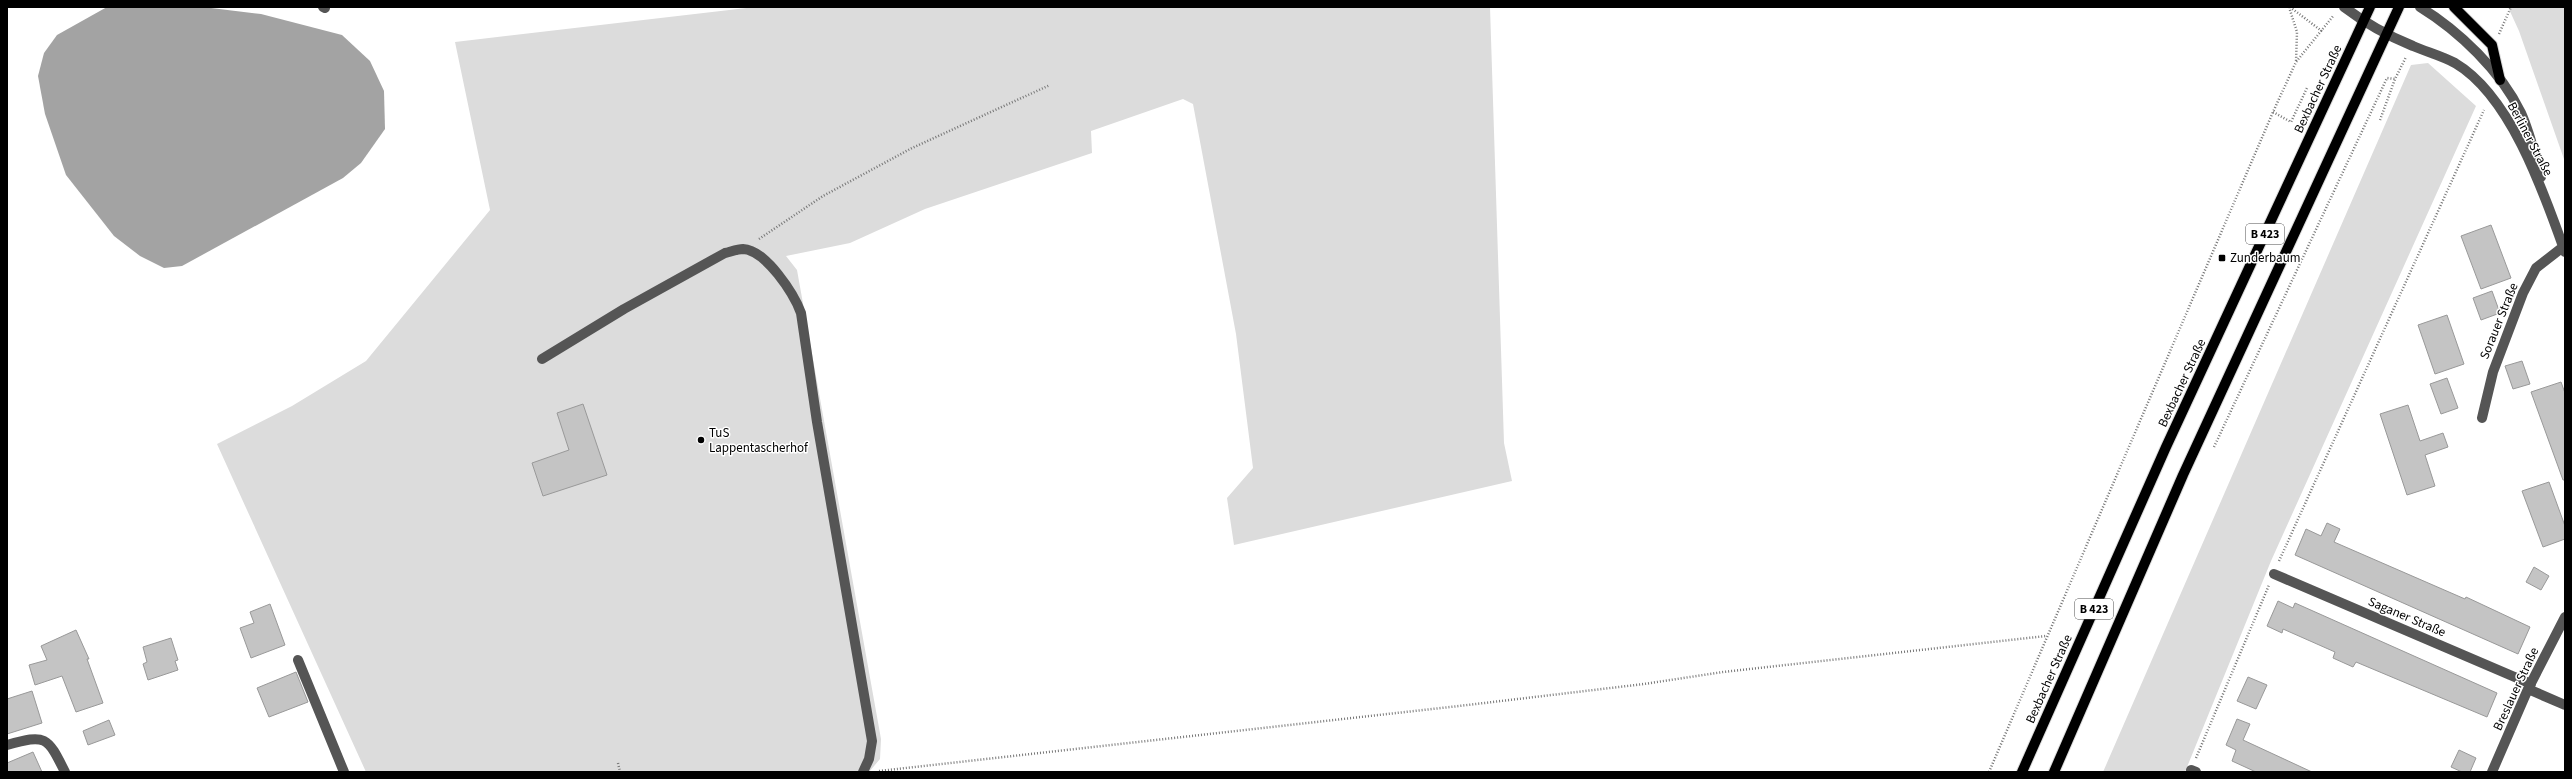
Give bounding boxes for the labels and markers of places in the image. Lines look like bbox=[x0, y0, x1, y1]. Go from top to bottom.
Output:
place label: Zunderbaum bbox=[2230, 249, 2300, 267]
marker: Zunderbaum bbox=[2217, 253, 2227, 263]
place label: TuS Lappentascherhof bbox=[709, 424, 809, 457]
marker: TuS Lappentascherhof bbox=[696, 435, 706, 445]

